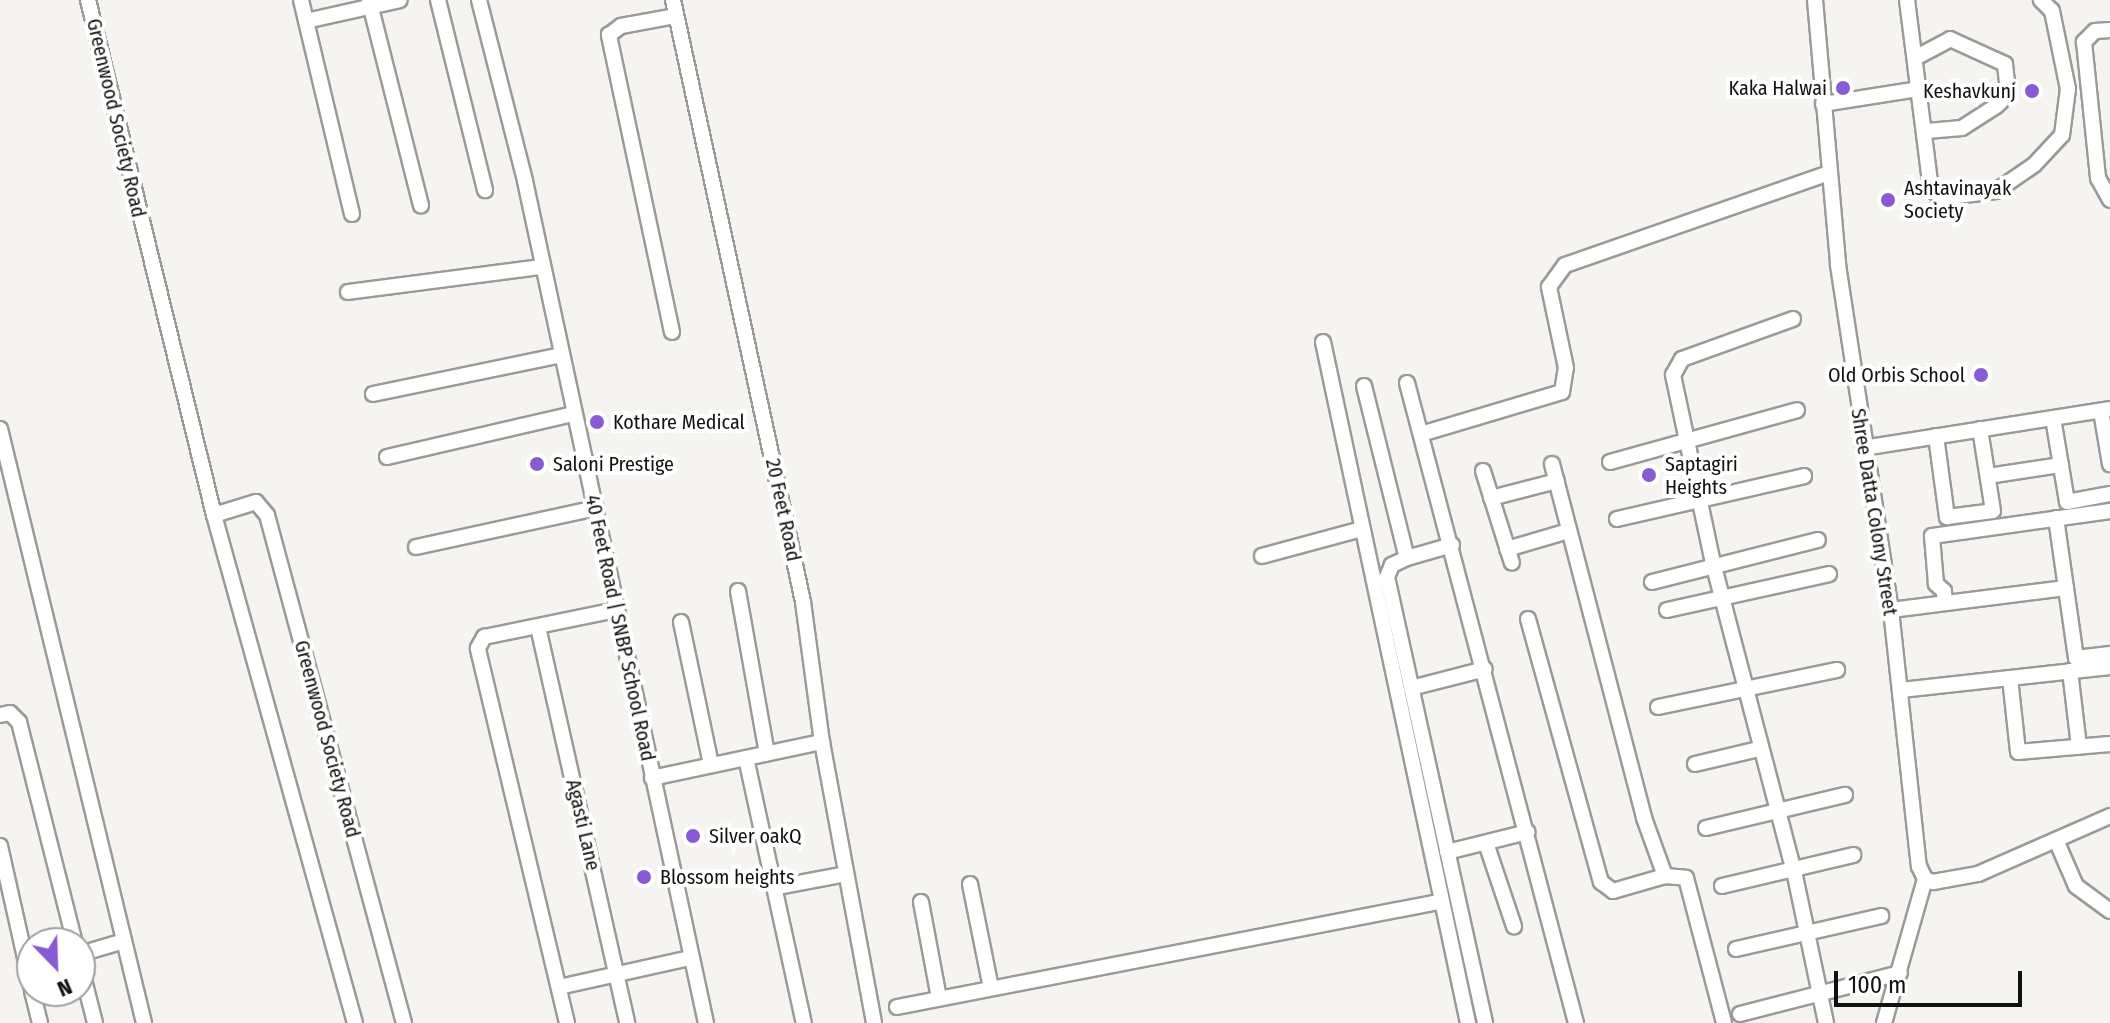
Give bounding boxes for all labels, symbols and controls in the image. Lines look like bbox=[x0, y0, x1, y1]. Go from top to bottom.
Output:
street label: Greenwood Society Road bbox=[81, 16, 151, 220]
place label: Kaka Halwai bbox=[1729, 76, 1827, 100]
marker: Kaka Halwai bbox=[1834, 79, 1852, 97]
place label: Keshavkunj bbox=[1923, 79, 2016, 103]
marker: Keshavkunj bbox=[2023, 82, 2041, 100]
place label: Ashtavinayak Society bbox=[1904, 176, 2011, 223]
marker: Ashtavinayak Society bbox=[1879, 191, 1897, 209]
place label: Old Orbis School bbox=[1828, 363, 1965, 387]
marker: Old Orbis School bbox=[1972, 366, 1990, 384]
street label: Shree Datta Colony Street bbox=[1846, 407, 1902, 617]
place label: Kothare Medical bbox=[613, 410, 745, 434]
marker: Kothare Medical bbox=[588, 413, 606, 431]
place label: Saloni Prestige bbox=[553, 452, 674, 476]
place label: Saptagiri Heights bbox=[1665, 452, 1738, 499]
marker: Saloni Prestige bbox=[528, 455, 546, 473]
street label: 20 Feet Road bbox=[760, 456, 806, 564]
marker: Saptagiri Heights bbox=[1640, 466, 1658, 484]
street label: 40 Feet Road | SNBP School Road bbox=[580, 493, 660, 763]
street label: Greenwood Society Road bbox=[289, 638, 365, 840]
street label: Agasti Lane bbox=[561, 777, 605, 873]
place label: Silver oakQ bbox=[709, 824, 801, 848]
marker: Silver oakQ bbox=[684, 827, 702, 845]
place label: Blossom heights bbox=[660, 865, 795, 889]
marker: Blossom heights bbox=[635, 868, 653, 886]
north arrow bbox=[16, 927, 96, 1007]
scale bar bbox=[1838, 955, 2026, 1005]
text: 100 m bbox=[1848, 971, 1906, 999]
text: N bbox=[53, 973, 76, 1003]

